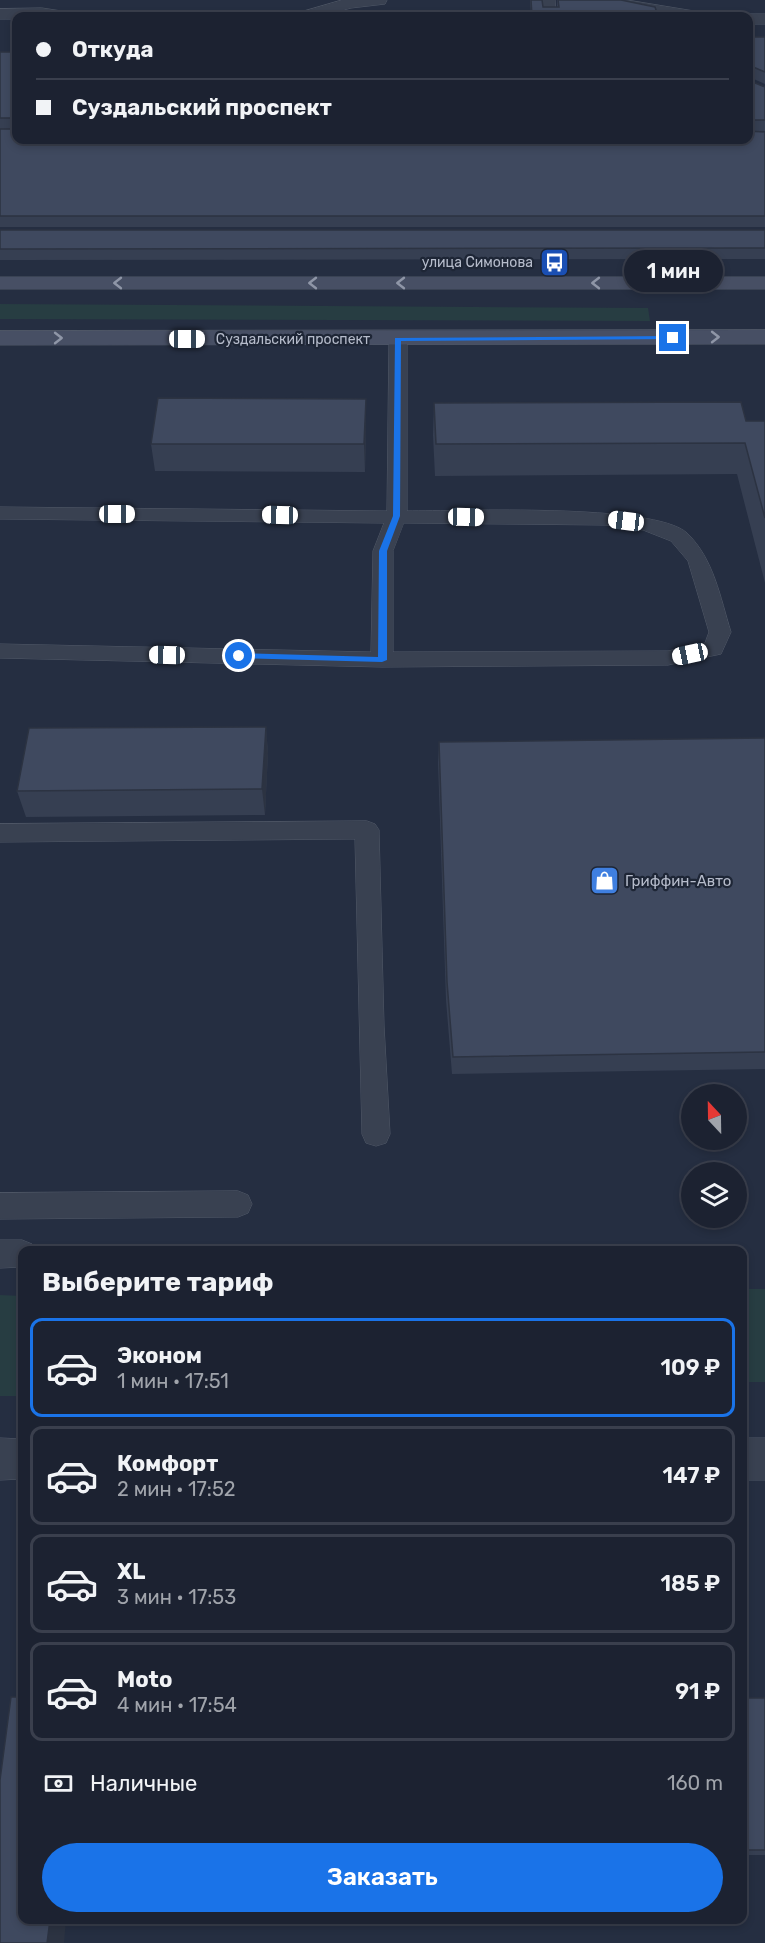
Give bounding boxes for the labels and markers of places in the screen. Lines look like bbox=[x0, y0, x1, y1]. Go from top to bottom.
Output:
bus stop icon: улица Симонова bbox=[538, 246, 570, 278]
place label: улица Симонова bbox=[422, 254, 533, 271]
shop icon: Гриффин-Авто bbox=[588, 865, 620, 897]
place label: Гриффин-Авто bbox=[625, 872, 731, 890]

